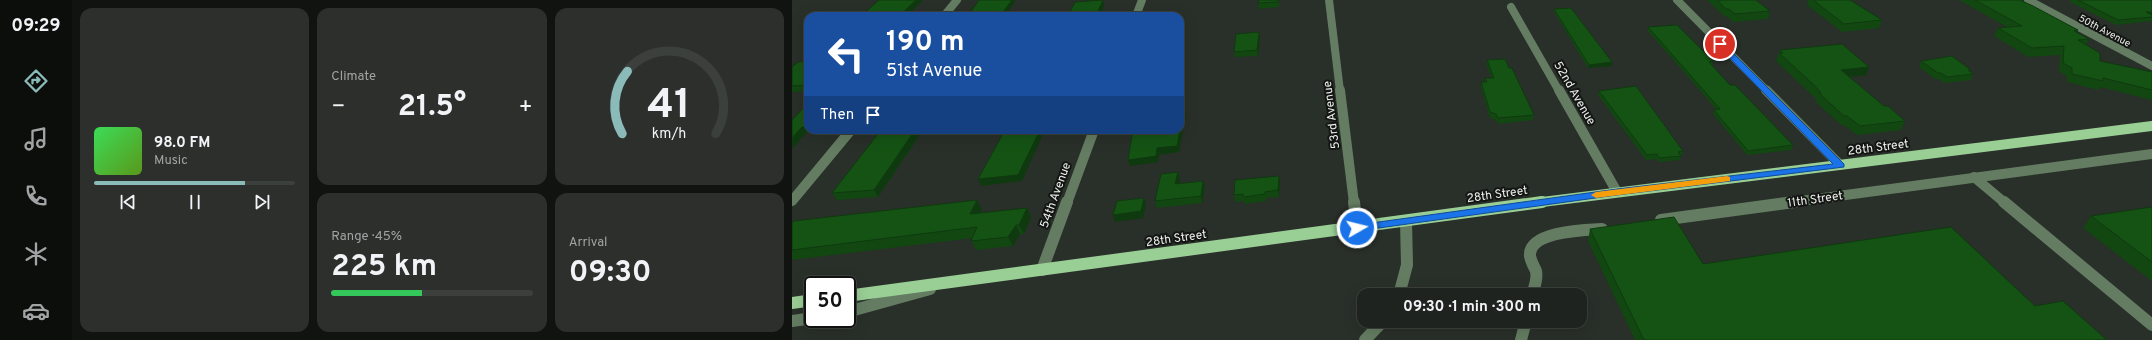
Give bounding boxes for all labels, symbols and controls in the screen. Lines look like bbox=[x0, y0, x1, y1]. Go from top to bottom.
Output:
street label: 50th Avenue bbox=[2076, 12, 2133, 50]
text: 09:29 bbox=[11, 15, 61, 38]
text: 190 m bbox=[886, 25, 964, 61]
pin bbox=[1703, 27, 1737, 61]
icon: left bbox=[820, 28, 872, 80]
icon: arrive bbox=[1709, 33, 1731, 55]
street label: 52nd Avenue bbox=[1549, 59, 1599, 128]
text: 51st Avenue bbox=[886, 60, 982, 83]
icon: directions bbox=[22, 67, 50, 95]
text: Climate bbox=[331, 69, 376, 85]
text: 41 bbox=[648, 80, 691, 133]
street label: 53rd Avenue bbox=[1320, 80, 1344, 150]
text: 21.5° bbox=[398, 89, 466, 126]
text: − bbox=[331, 94, 346, 121]
text: + bbox=[518, 94, 533, 121]
icon: arrive bbox=[862, 104, 884, 126]
text: Then bbox=[820, 106, 854, 125]
icon: music bbox=[22, 125, 50, 153]
text: km/h bbox=[652, 125, 687, 143]
text: 98.0 FM bbox=[154, 134, 210, 153]
street label: 28th Street bbox=[1847, 136, 1910, 160]
text: Music bbox=[154, 153, 188, 169]
street label: 54th Avenue bbox=[1037, 160, 1075, 230]
icon: phone bbox=[22, 182, 50, 210]
street label: 28th Street bbox=[1466, 183, 1529, 207]
street label: 11th Street bbox=[1786, 188, 1844, 212]
icon: previous bbox=[117, 191, 139, 213]
icon: pause bbox=[184, 191, 206, 213]
icon: next bbox=[251, 191, 273, 213]
position arrow bbox=[1336, 207, 1378, 249]
street label: 28th Street bbox=[1145, 227, 1208, 251]
text: Range · 45% bbox=[331, 229, 402, 245]
text: Arrival bbox=[569, 235, 607, 251]
icon: climate bbox=[22, 240, 50, 268]
text: 225 km bbox=[331, 249, 437, 286]
text: 09:30 bbox=[569, 255, 651, 292]
speed limit sign: 50 bbox=[804, 276, 856, 328]
icon: car bbox=[22, 297, 50, 325]
text: 09:30 · 1 min · 300 m bbox=[1403, 298, 1541, 317]

